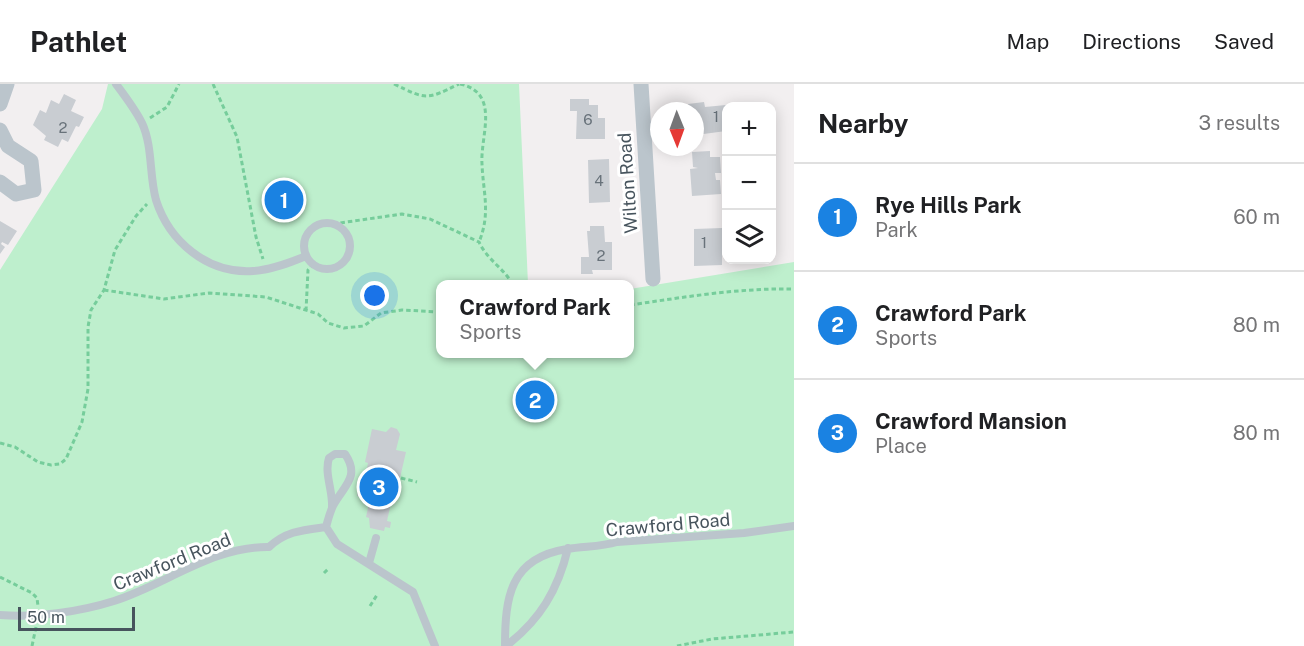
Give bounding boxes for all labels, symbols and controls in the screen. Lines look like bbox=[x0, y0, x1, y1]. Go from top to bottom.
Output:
text: Pathlet bbox=[30, 25, 127, 58]
text: Map bbox=[1007, 29, 1049, 54]
text: Directions bbox=[1082, 29, 1181, 54]
text: Saved bbox=[1214, 29, 1274, 54]
north arrow bbox=[650, 102, 704, 156]
map controls bbox=[722, 102, 776, 264]
button: + bbox=[722, 102, 776, 156]
house number: 1 bbox=[713, 108, 719, 125]
text: Nearby bbox=[818, 108, 908, 139]
house number: 6 bbox=[583, 111, 593, 128]
text: 3 results bbox=[1199, 111, 1280, 135]
house number: 2 bbox=[59, 119, 68, 136]
street label: Wilton Road bbox=[614, 132, 641, 234]
button: − bbox=[722, 156, 776, 210]
house number: 4 bbox=[594, 172, 604, 189]
pin: 1 bbox=[264, 178, 304, 222]
text: Rye Hills Park bbox=[875, 192, 1021, 218]
text: 1 bbox=[833, 205, 842, 229]
text: 60 m bbox=[1233, 205, 1280, 229]
button: layers bbox=[722, 210, 776, 264]
text: Park bbox=[875, 218, 918, 242]
house number: 1 bbox=[701, 234, 707, 251]
house number: 2 bbox=[597, 247, 606, 264]
popup bbox=[436, 280, 634, 358]
your location bbox=[360, 281, 389, 310]
text: Crawford Park bbox=[459, 294, 611, 320]
text: Crawford Park bbox=[875, 300, 1026, 326]
text: 2 bbox=[831, 313, 844, 337]
text: 80 m bbox=[1233, 313, 1280, 337]
text: Sports bbox=[459, 320, 521, 344]
text: Sports bbox=[875, 326, 937, 350]
pin: 2 bbox=[516, 378, 554, 422]
text: Crawford Mansion bbox=[875, 408, 1067, 434]
text: 3 bbox=[831, 421, 844, 445]
text: 80 m bbox=[1233, 421, 1280, 445]
text: Place bbox=[875, 434, 927, 458]
pin: 3 bbox=[360, 464, 398, 510]
street label: Crawford Road bbox=[605, 509, 731, 540]
street label: Crawford Road bbox=[110, 528, 234, 595]
scale bar bbox=[18, 604, 135, 632]
text: 50 m bbox=[27, 608, 65, 627]

